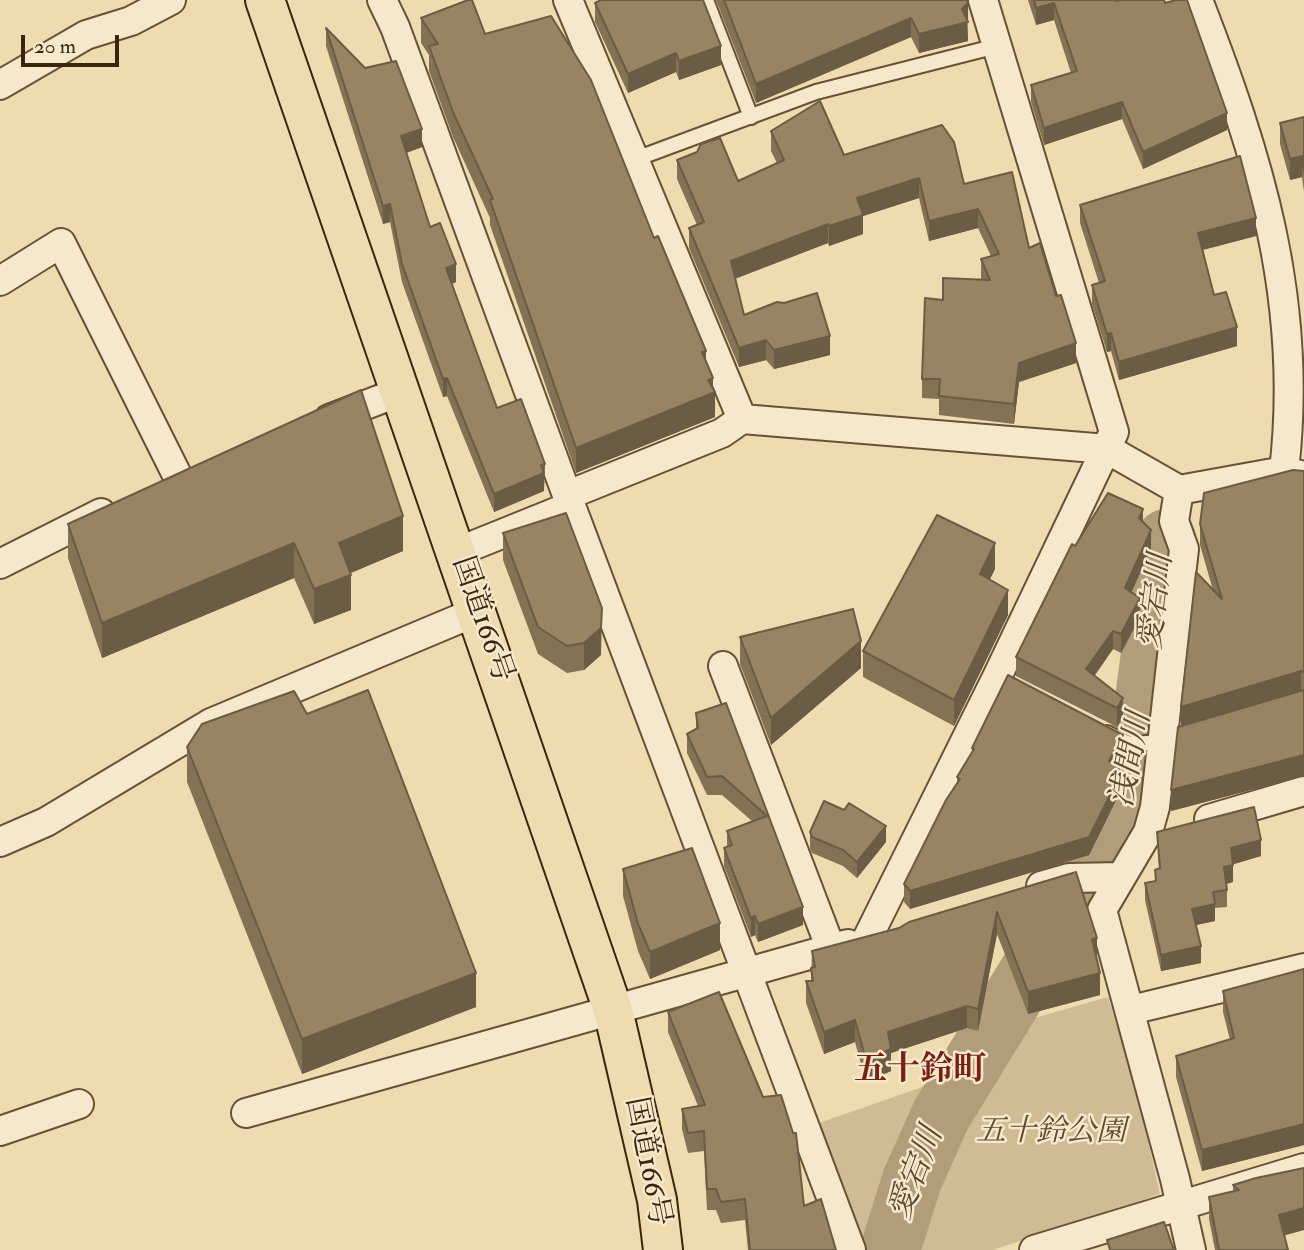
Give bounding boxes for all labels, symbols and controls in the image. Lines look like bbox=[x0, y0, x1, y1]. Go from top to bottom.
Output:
scale bar bbox=[24, 21, 122, 65]
text: 20 m bbox=[34, 33, 76, 60]
street label: 国道166号 bbox=[443, 552, 519, 688]
water label: 愛宕川 bbox=[1133, 552, 1183, 652]
water label: 浅間川 bbox=[1105, 709, 1161, 811]
district label: 五十鈴町 bbox=[854, 1052, 986, 1092]
street label: 国道166号 bbox=[616, 1094, 676, 1230]
park label: 五十鈴公園 bbox=[976, 1116, 1126, 1152]
water label: 愛宕川 bbox=[883, 1122, 953, 1226]

